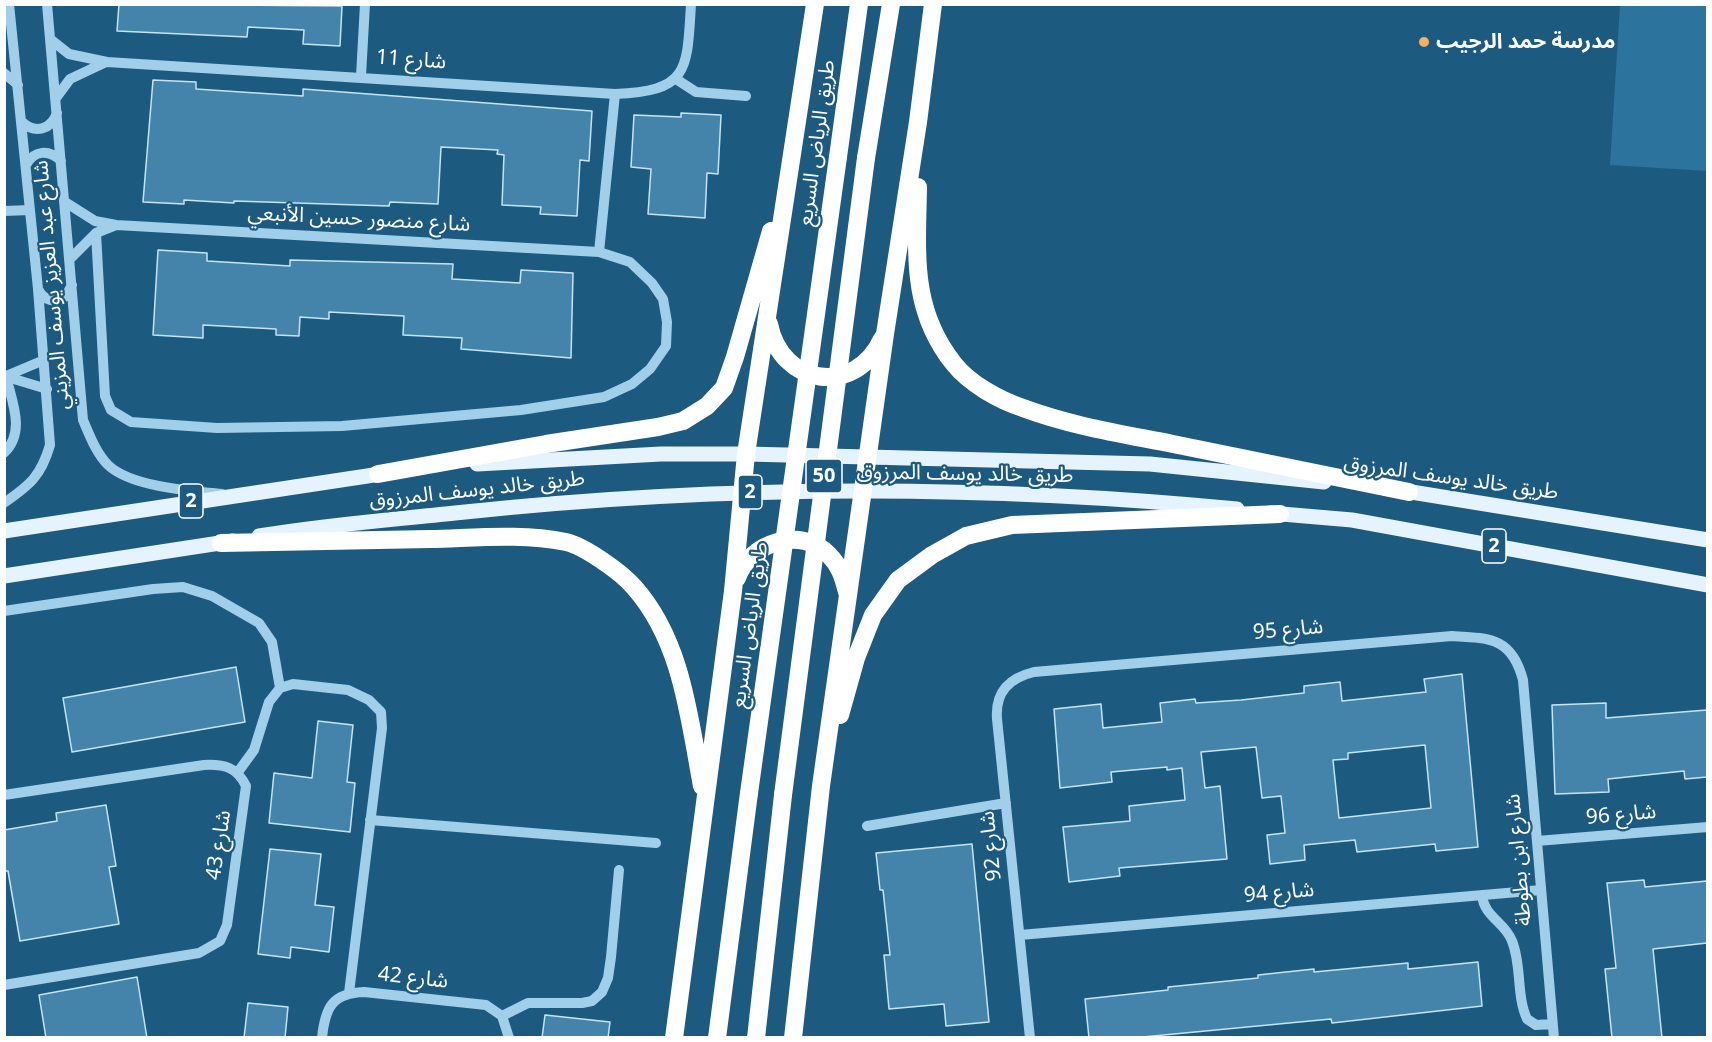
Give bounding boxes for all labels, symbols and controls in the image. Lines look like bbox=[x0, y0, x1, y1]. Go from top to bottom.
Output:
place label: مدرسة حمد الرجيب bbox=[1436, 29, 1615, 55]
marker: مدرسة حمد الرجيب bbox=[1417, 35, 1431, 49]
street label: شارع 11 bbox=[375, 45, 447, 75]
street label: طريق الرياض السريع bbox=[793, 58, 841, 228]
street label: شارع عبد العزيز يوسف المزيني bbox=[29, 159, 75, 411]
street label: شارع منصور حسين الأنبعي bbox=[247, 201, 471, 237]
street label: طريق خالد يوسف المرزوق bbox=[1342, 450, 1560, 506]
road number: 50 bbox=[806, 459, 842, 493]
street label: طريق خالد يوسف المرزوق bbox=[856, 460, 1074, 488]
street label: طريق خالد يوسف المرزوق bbox=[368, 466, 586, 514]
road number: 2 bbox=[738, 475, 762, 509]
road number: 2 bbox=[179, 484, 203, 518]
road number: 2 bbox=[1482, 529, 1506, 563]
street label: طريق الرياض السريع bbox=[726, 540, 774, 710]
street label: شارع 95 bbox=[1252, 614, 1324, 646]
street label: شارع ابن بطوطة bbox=[1501, 793, 1537, 927]
street label: شارع 96 bbox=[1585, 799, 1657, 831]
street label: شارع 43 bbox=[201, 808, 237, 882]
street label: شارع 92 bbox=[975, 810, 1007, 882]
street label: شارع 94 bbox=[1243, 877, 1315, 909]
street label: شارع 42 bbox=[377, 962, 449, 994]

